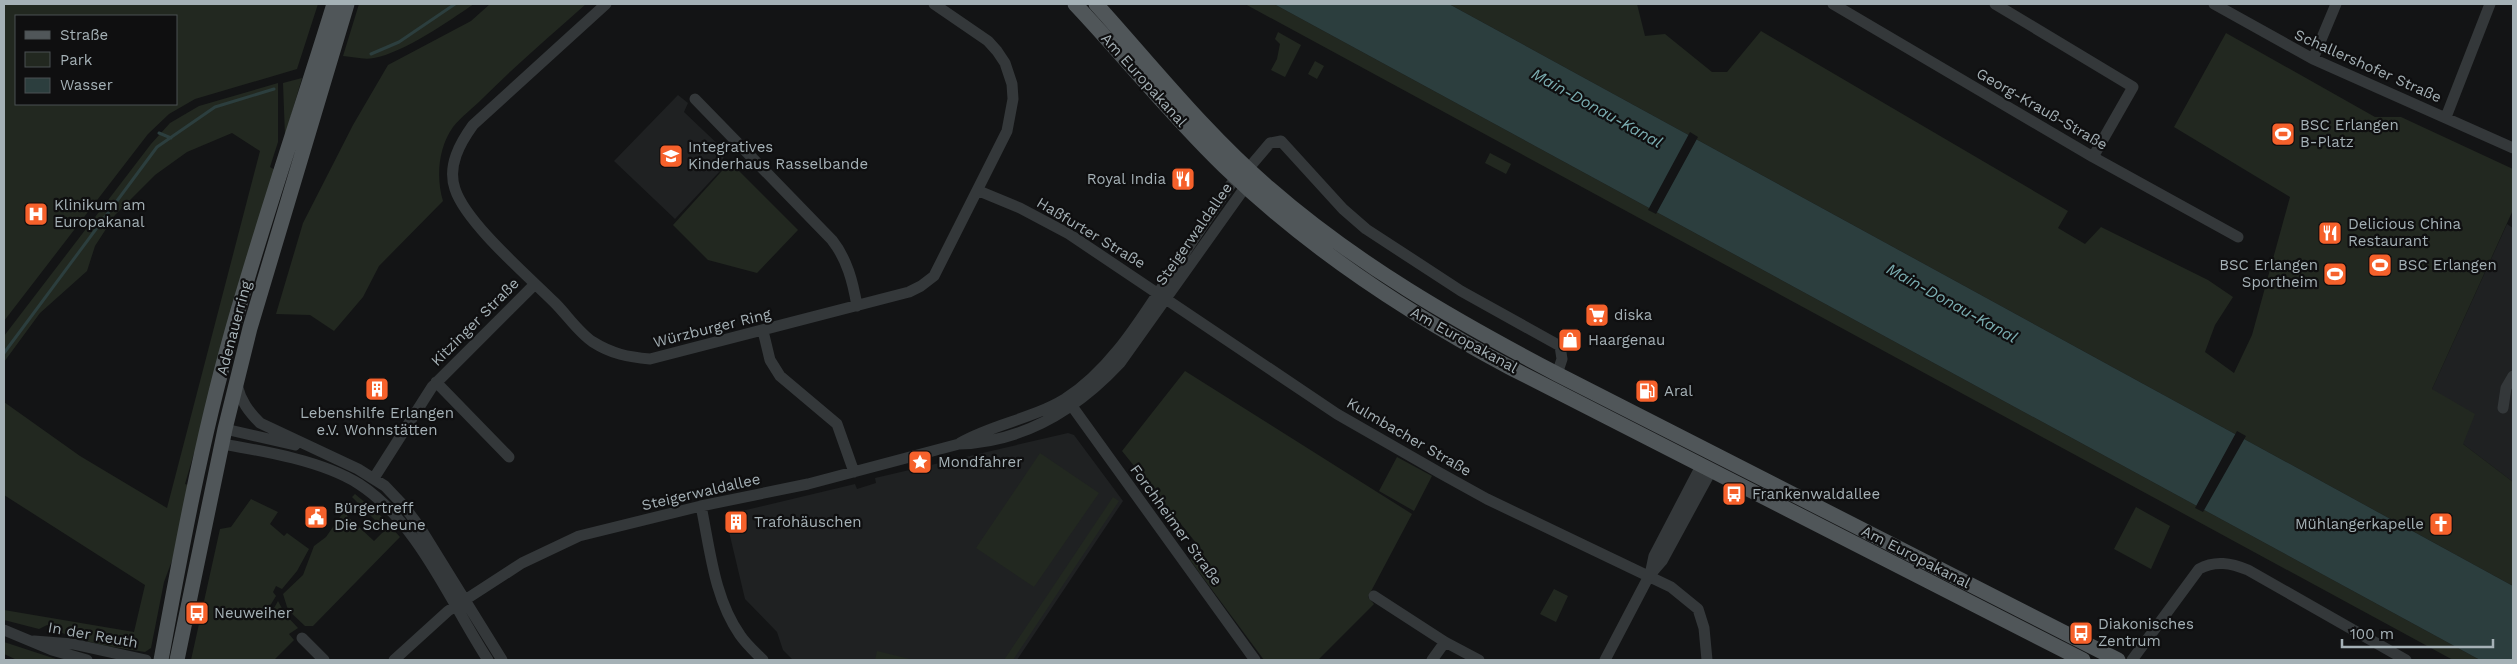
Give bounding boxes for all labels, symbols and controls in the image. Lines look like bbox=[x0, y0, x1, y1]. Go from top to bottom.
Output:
legend bbox=[15, 15, 178, 105]
street label: Schallershofer Straße bbox=[2292, 25, 2444, 107]
text: Straße bbox=[60, 26, 108, 44]
street label: Am Europakanal bbox=[1097, 29, 1191, 131]
text: Park bbox=[60, 51, 93, 69]
water label: Main-Donau-Kanal bbox=[1528, 64, 1666, 152]
street label: Georg-Krauß-Straße bbox=[1973, 64, 2111, 154]
text: Wasser bbox=[60, 76, 113, 94]
place label: BSC Erlangen B-Platz bbox=[2300, 116, 2399, 151]
sports icon: BSC Erlangen B-Platz bbox=[2270, 121, 2296, 147]
place label: Integratives Kinderhaus Rasselbande bbox=[688, 138, 868, 173]
school or university icon: Integratives Kinderhaus Rasselbande bbox=[658, 143, 684, 169]
restaurant icon: Royal India bbox=[1170, 166, 1196, 192]
place label: Royal India bbox=[1087, 170, 1167, 188]
street label: Steigerwaldallee bbox=[1152, 179, 1236, 289]
street label: Haßfurter Straße bbox=[1033, 193, 1149, 273]
place label: Klinikum am Europakanal bbox=[54, 196, 146, 231]
hospital icon: Klinikum am Europakanal bbox=[23, 201, 49, 227]
place label: Delicious China Restaurant bbox=[2348, 215, 2462, 250]
restaurant icon: Delicious China Restaurant bbox=[2317, 220, 2343, 246]
sports icon: BSC Erlangen bbox=[2367, 252, 2393, 278]
place label: BSC Erlangen Sportheim bbox=[2219, 256, 2318, 291]
place label: BSC Erlangen bbox=[2398, 256, 2497, 274]
water label: Main-Donau-Kanal bbox=[1883, 259, 2021, 347]
sports icon: BSC Erlangen Sportheim bbox=[2322, 261, 2348, 287]
street label: Kitzinger Straße bbox=[427, 274, 523, 370]
street label: Adenauerring bbox=[213, 279, 255, 377]
supermarket icon: diska bbox=[1584, 302, 1610, 328]
street label: Am Europakanal bbox=[1407, 303, 1521, 377]
street label: Würzburger Ring bbox=[651, 305, 773, 351]
place label: diska bbox=[1614, 306, 1653, 324]
shop icon: Haargenau bbox=[1557, 327, 1583, 353]
place label: Haargenau bbox=[1588, 331, 1665, 349]
building icon: Lebenshilfe Erlangen e.V. Wohnstätten bbox=[364, 376, 390, 402]
fuel station icon: Aral bbox=[1634, 378, 1660, 404]
place label: Aral bbox=[1664, 382, 1693, 400]
street label: Kulmbacher Straße bbox=[1343, 394, 1475, 480]
place label: Lebenshilfe Erlangen e.V. Wohnstätten bbox=[300, 404, 454, 439]
place icon: Mondfahrer bbox=[907, 449, 933, 475]
place label: Mondfahrer bbox=[938, 453, 1022, 471]
street label: Forchheimer Straße bbox=[1126, 461, 1226, 589]
street label: Steigerwaldallee bbox=[640, 470, 762, 514]
bus stop icon: Frankenwaldallee bbox=[1721, 481, 1747, 507]
place label: Frankenwaldallee bbox=[1752, 485, 1880, 503]
place label: Bürgertreff Die Scheune bbox=[334, 499, 426, 534]
public building icon: Bürgertreff Die Scheune bbox=[303, 504, 329, 530]
building icon: Trafohäuschen bbox=[723, 509, 749, 535]
church icon: Mühlangerkapelle bbox=[2428, 511, 2454, 537]
place label: Trafohäuschen bbox=[754, 513, 862, 531]
place label: Mühlangerkapelle bbox=[2295, 515, 2424, 533]
street label: Am Europakanal bbox=[1858, 522, 1974, 592]
bus stop icon: Neuweiher bbox=[184, 600, 210, 626]
place label: Neuweiher bbox=[214, 604, 292, 622]
place label: Diakonisches Zentrum bbox=[2098, 615, 2194, 650]
scale bar bbox=[2342, 616, 2493, 648]
street label: In der Reuth bbox=[47, 618, 139, 652]
bus stop icon: Diakonisches Zentrum bbox=[2068, 620, 2094, 646]
text: 100 m bbox=[2350, 625, 2394, 643]

